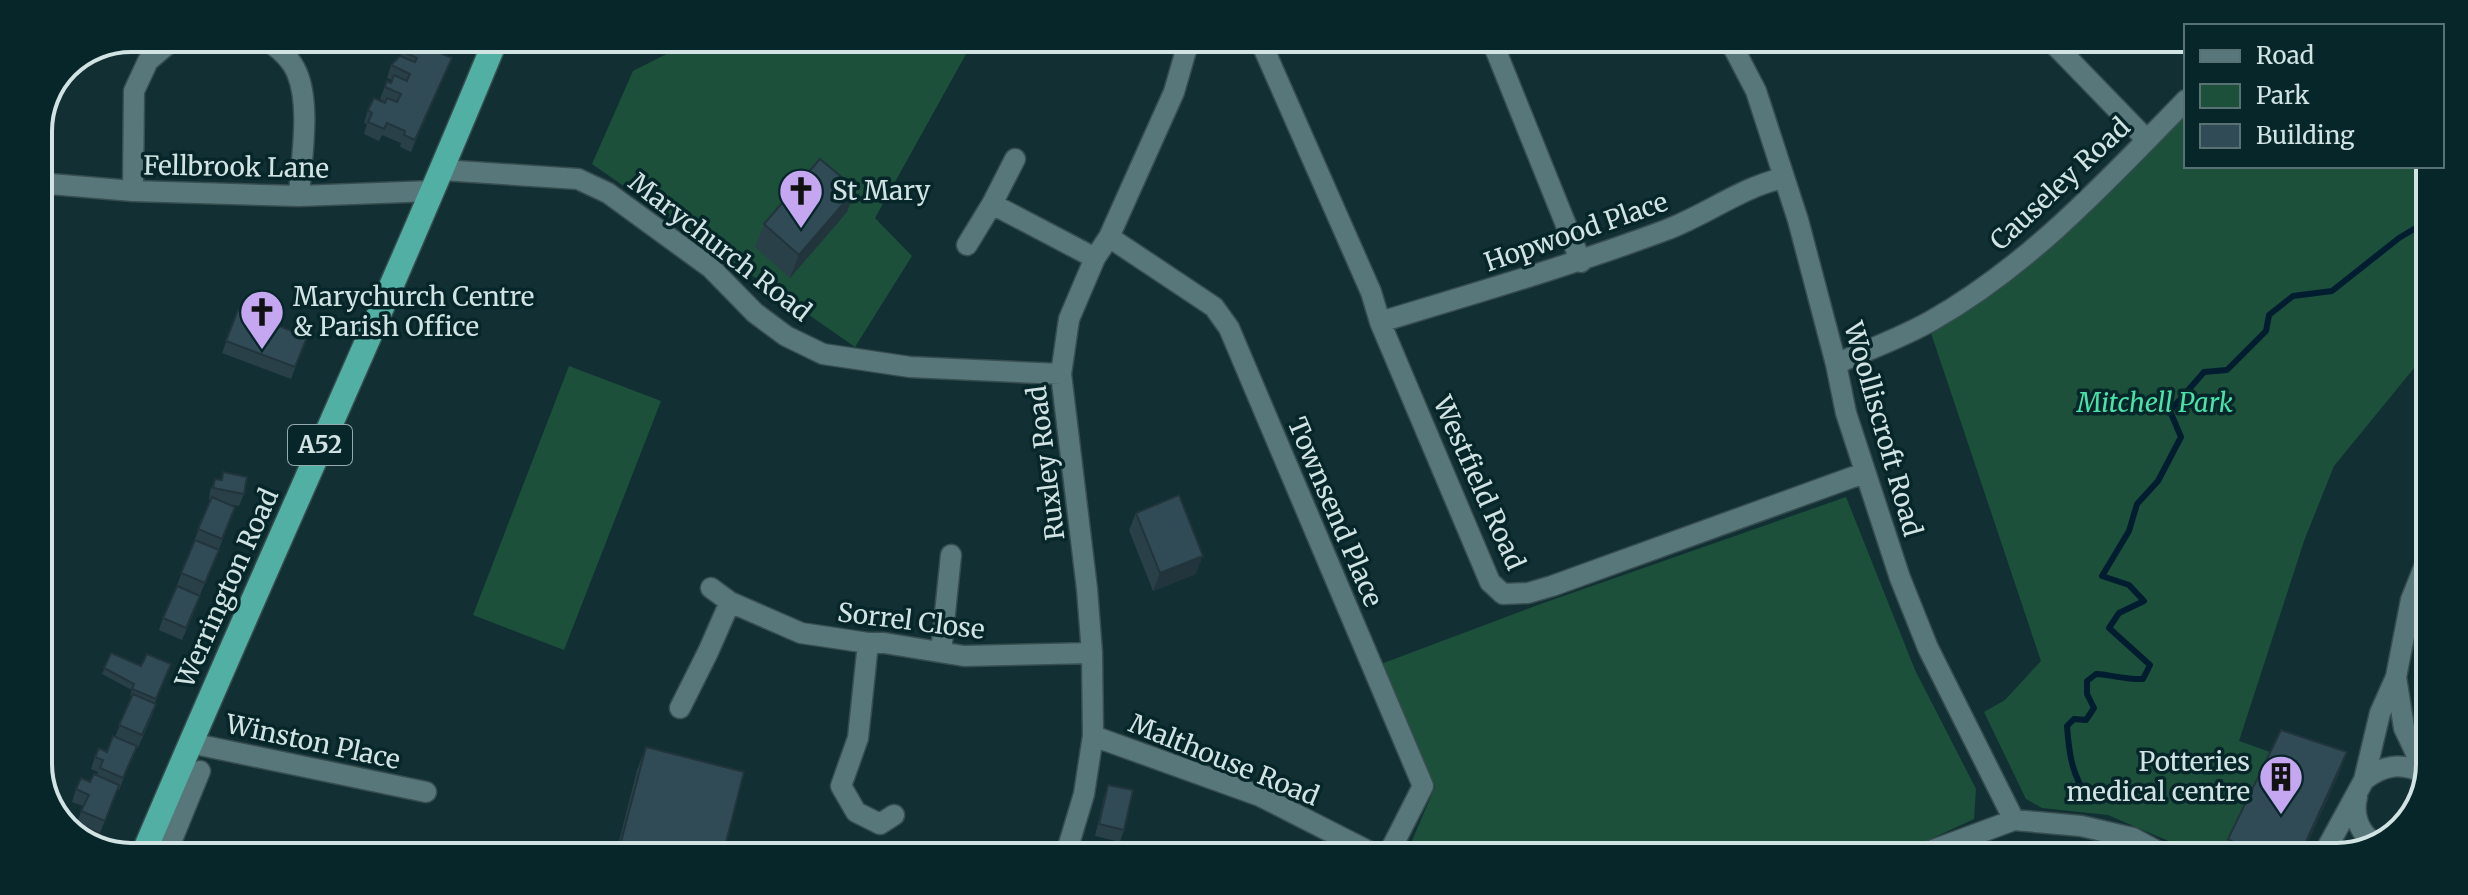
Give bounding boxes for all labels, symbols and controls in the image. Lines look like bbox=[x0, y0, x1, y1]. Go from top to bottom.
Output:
legend bbox=[2184, 24, 2444, 168]
text: Road bbox=[2256, 40, 2314, 71]
text: Park bbox=[2256, 80, 2310, 111]
street label: Causeley Road bbox=[1983, 110, 2137, 257]
text: Building bbox=[2256, 120, 2355, 151]
street label: Fellbrook Lane bbox=[143, 148, 329, 185]
street label: Marychurch Road bbox=[623, 165, 818, 328]
church icon: St Mary bbox=[777, 167, 825, 230]
place label: St Mary bbox=[832, 174, 931, 207]
street label: Hopwood Place bbox=[1480, 185, 1672, 278]
place label: Marychurch Centre & Parish Office bbox=[293, 280, 534, 343]
church icon: Marychurch Centre & Parish Office bbox=[238, 288, 286, 351]
street label: Woolliscroft Road bbox=[1837, 317, 1930, 540]
street label: Ruxley Road bbox=[1020, 384, 1071, 542]
park label: Mitchell Park bbox=[2076, 386, 2233, 419]
street label: Westfield Road bbox=[1426, 390, 1533, 575]
street label: Townsend Place bbox=[1281, 412, 1390, 611]
road number: A52 bbox=[288, 425, 352, 465]
street label: Werrington Road bbox=[167, 483, 285, 693]
street label: Sorrel Close bbox=[836, 595, 987, 646]
street label: Malthouse Road bbox=[1124, 706, 1324, 813]
street label: Winston Place bbox=[222, 707, 403, 776]
place label: Potteries medical centre bbox=[2067, 745, 2250, 808]
building icon: Potteries medical centre bbox=[2257, 753, 2305, 816]

